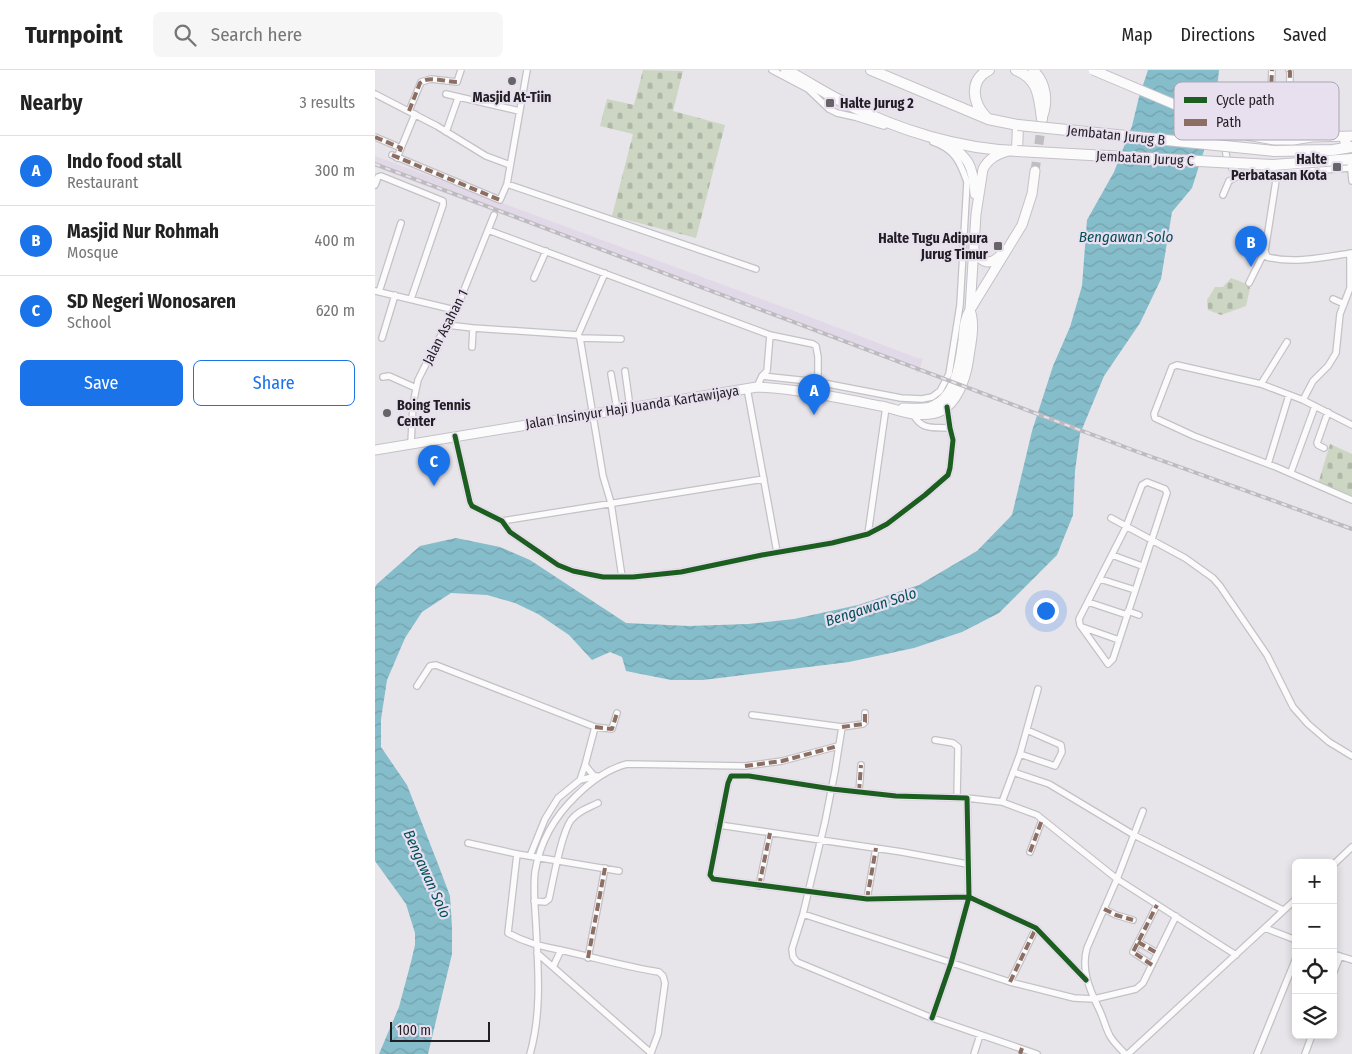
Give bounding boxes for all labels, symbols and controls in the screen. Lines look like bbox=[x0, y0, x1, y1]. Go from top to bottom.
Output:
search box bbox=[153, 12, 503, 57]
text: Turnpoint bbox=[25, 21, 123, 49]
icon: search bbox=[171, 21, 199, 49]
text: Search here bbox=[211, 23, 302, 46]
text: Map bbox=[1121, 24, 1153, 46]
text: Directions bbox=[1181, 24, 1255, 46]
text: Saved bbox=[1283, 24, 1327, 46]
marker: Masjid At-Tiin bbox=[506, 75, 518, 87]
legend bbox=[1174, 82, 1339, 140]
place label: Masjid At-Tiin bbox=[473, 89, 551, 106]
text: Nearby bbox=[20, 90, 82, 116]
text: Cycle path bbox=[1216, 92, 1275, 109]
text: 3 results bbox=[299, 93, 355, 112]
place label: Halte Jurug 2 bbox=[840, 95, 914, 112]
marker: Halte Jurug 2 bbox=[824, 97, 836, 109]
text: Path bbox=[1216, 114, 1241, 131]
street label: Jembatan Jurug B bbox=[1066, 122, 1166, 149]
street label: Jembatan Jurug C bbox=[1096, 147, 1194, 170]
text: Indo food stall bbox=[67, 150, 182, 173]
place label: Halte Perbatasan Kota bbox=[1231, 151, 1327, 184]
text: A bbox=[32, 161, 40, 180]
text: 300 m bbox=[315, 161, 355, 180]
marker: Halte Perbatasan Kota bbox=[1331, 161, 1343, 173]
text: Restaurant bbox=[67, 173, 138, 192]
text: Masjid Nur Rohmah bbox=[67, 220, 219, 243]
pin: B bbox=[1235, 226, 1267, 267]
water label: Bengawan Solo bbox=[1079, 228, 1173, 246]
place label: Halte Tugu Adipura Jurug Timur bbox=[878, 230, 989, 263]
text: B bbox=[32, 231, 40, 250]
text: 400 m bbox=[315, 231, 355, 250]
marker: Halte Tugu Adipura Jurug Timur bbox=[992, 240, 1004, 252]
text: Mosque bbox=[67, 243, 118, 262]
street label: Jalan Asahan 1 bbox=[419, 287, 472, 368]
text: SD Negeri Wonosaren bbox=[67, 290, 236, 313]
text: C bbox=[32, 301, 40, 320]
text: 620 m bbox=[316, 301, 355, 320]
text: School bbox=[67, 313, 111, 332]
button: Save bbox=[20, 360, 183, 406]
button: Share bbox=[193, 360, 355, 406]
pin: A bbox=[798, 374, 830, 415]
street label: Jalan Insinyur Haji Juanda Kartawijaya bbox=[524, 382, 740, 433]
place label: Boing Tennis Center bbox=[397, 397, 471, 430]
marker: Boing Tennis Center bbox=[381, 407, 393, 419]
pin: C bbox=[418, 445, 450, 486]
water label: Bengawan Solo bbox=[823, 584, 919, 630]
your location bbox=[1033, 598, 1059, 624]
water label: Bengawan Solo bbox=[400, 827, 454, 921]
map controls bbox=[1292, 859, 1337, 1039]
button: + bbox=[1292, 859, 1337, 904]
button: − bbox=[1292, 904, 1337, 949]
button: locate bbox=[1292, 949, 1337, 994]
button: layers bbox=[1292, 994, 1337, 1039]
scale bar bbox=[390, 1019, 490, 1042]
text: 100 m bbox=[397, 1022, 431, 1039]

